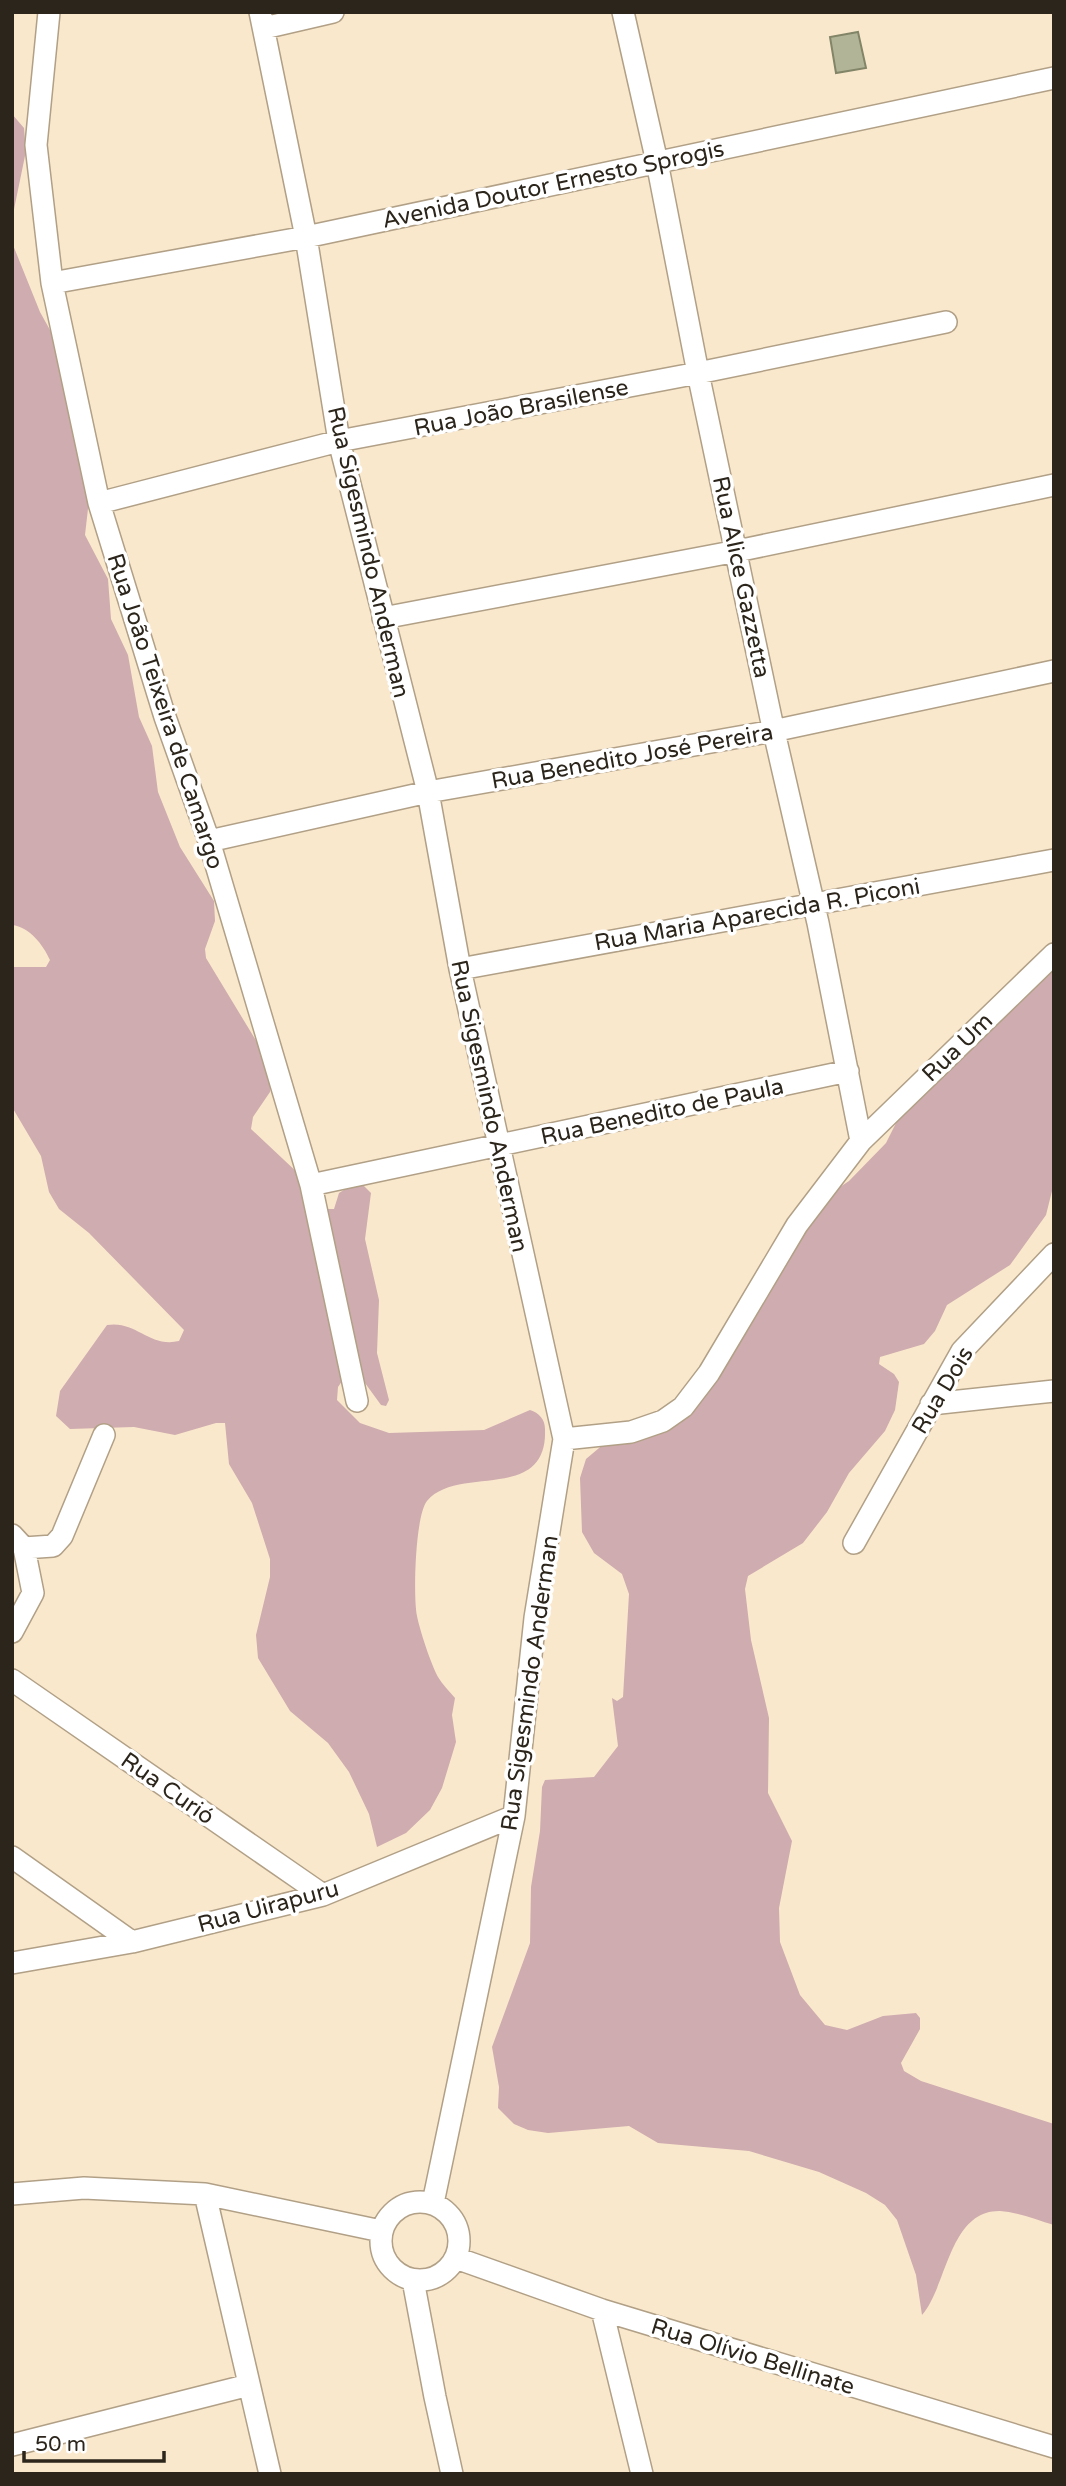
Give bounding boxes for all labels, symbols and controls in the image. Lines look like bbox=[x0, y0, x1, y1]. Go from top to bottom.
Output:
street label: Avenida Doutor Ernesto Sprogis bbox=[380, 135, 727, 235]
street label: Rua João Brasilense bbox=[412, 373, 631, 443]
street label: Rua Sigesmindo Anderman bbox=[321, 404, 415, 701]
street label: Rua Alice Gazzetta bbox=[706, 474, 776, 681]
street label: Rua João Teixeira de Camargo bbox=[101, 550, 229, 873]
street label: Rua Benedito José Pereira bbox=[489, 718, 775, 796]
street label: Rua Maria Aparecida R. Piconi bbox=[592, 873, 922, 957]
street label: Rua Sigesmindo Anderman bbox=[444, 957, 534, 1255]
street label: Rua Um bbox=[917, 1007, 999, 1088]
street label: Rua Benedito de Paula bbox=[538, 1073, 786, 1151]
street label: Rua Dois bbox=[906, 1342, 980, 1439]
street label: Rua Sigesmindo Anderman bbox=[495, 1533, 565, 1833]
street label: Rua Curió bbox=[115, 1747, 220, 1831]
street label: Rua Uirapuru bbox=[195, 1875, 342, 1939]
street label: Rua Olívio Bellinate bbox=[648, 2313, 858, 2401]
scale bar bbox=[24, 2420, 164, 2464]
text: 50 m bbox=[35, 2432, 86, 2457]

